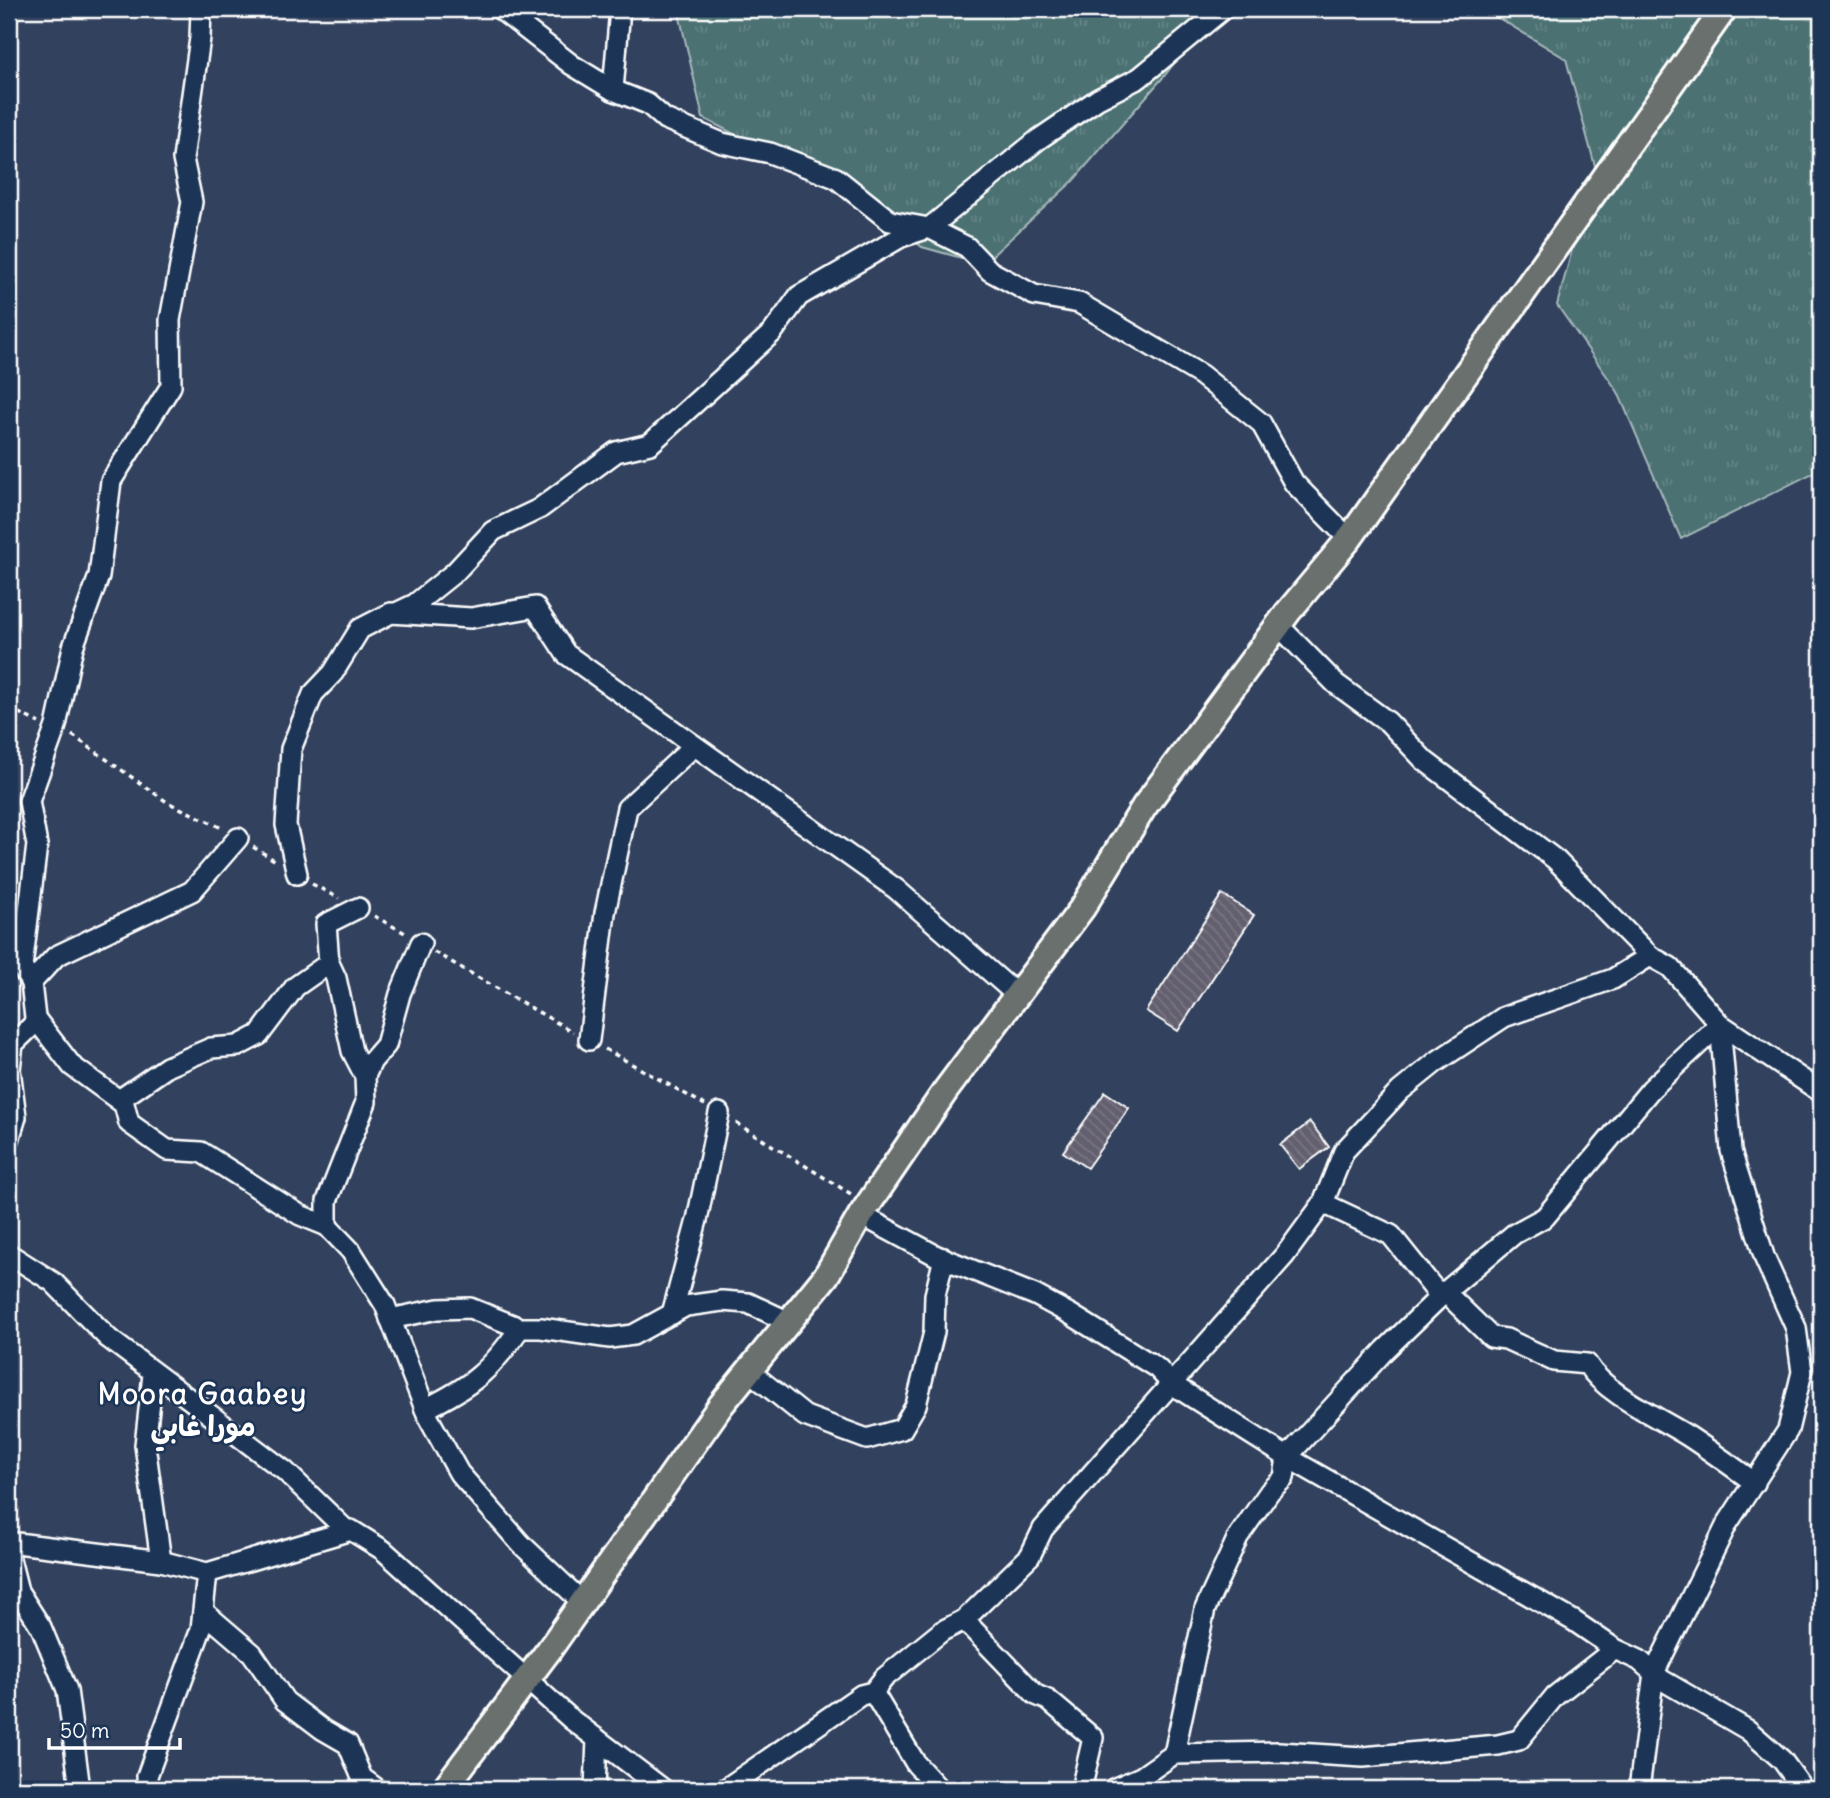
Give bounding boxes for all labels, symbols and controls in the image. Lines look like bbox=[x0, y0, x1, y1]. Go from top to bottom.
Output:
district label: Moora Gaabey مورا غابي bbox=[98, 1376, 308, 1452]
scale bar bbox=[49, 1707, 180, 1751]
text: 50 m bbox=[60, 1717, 109, 1744]

